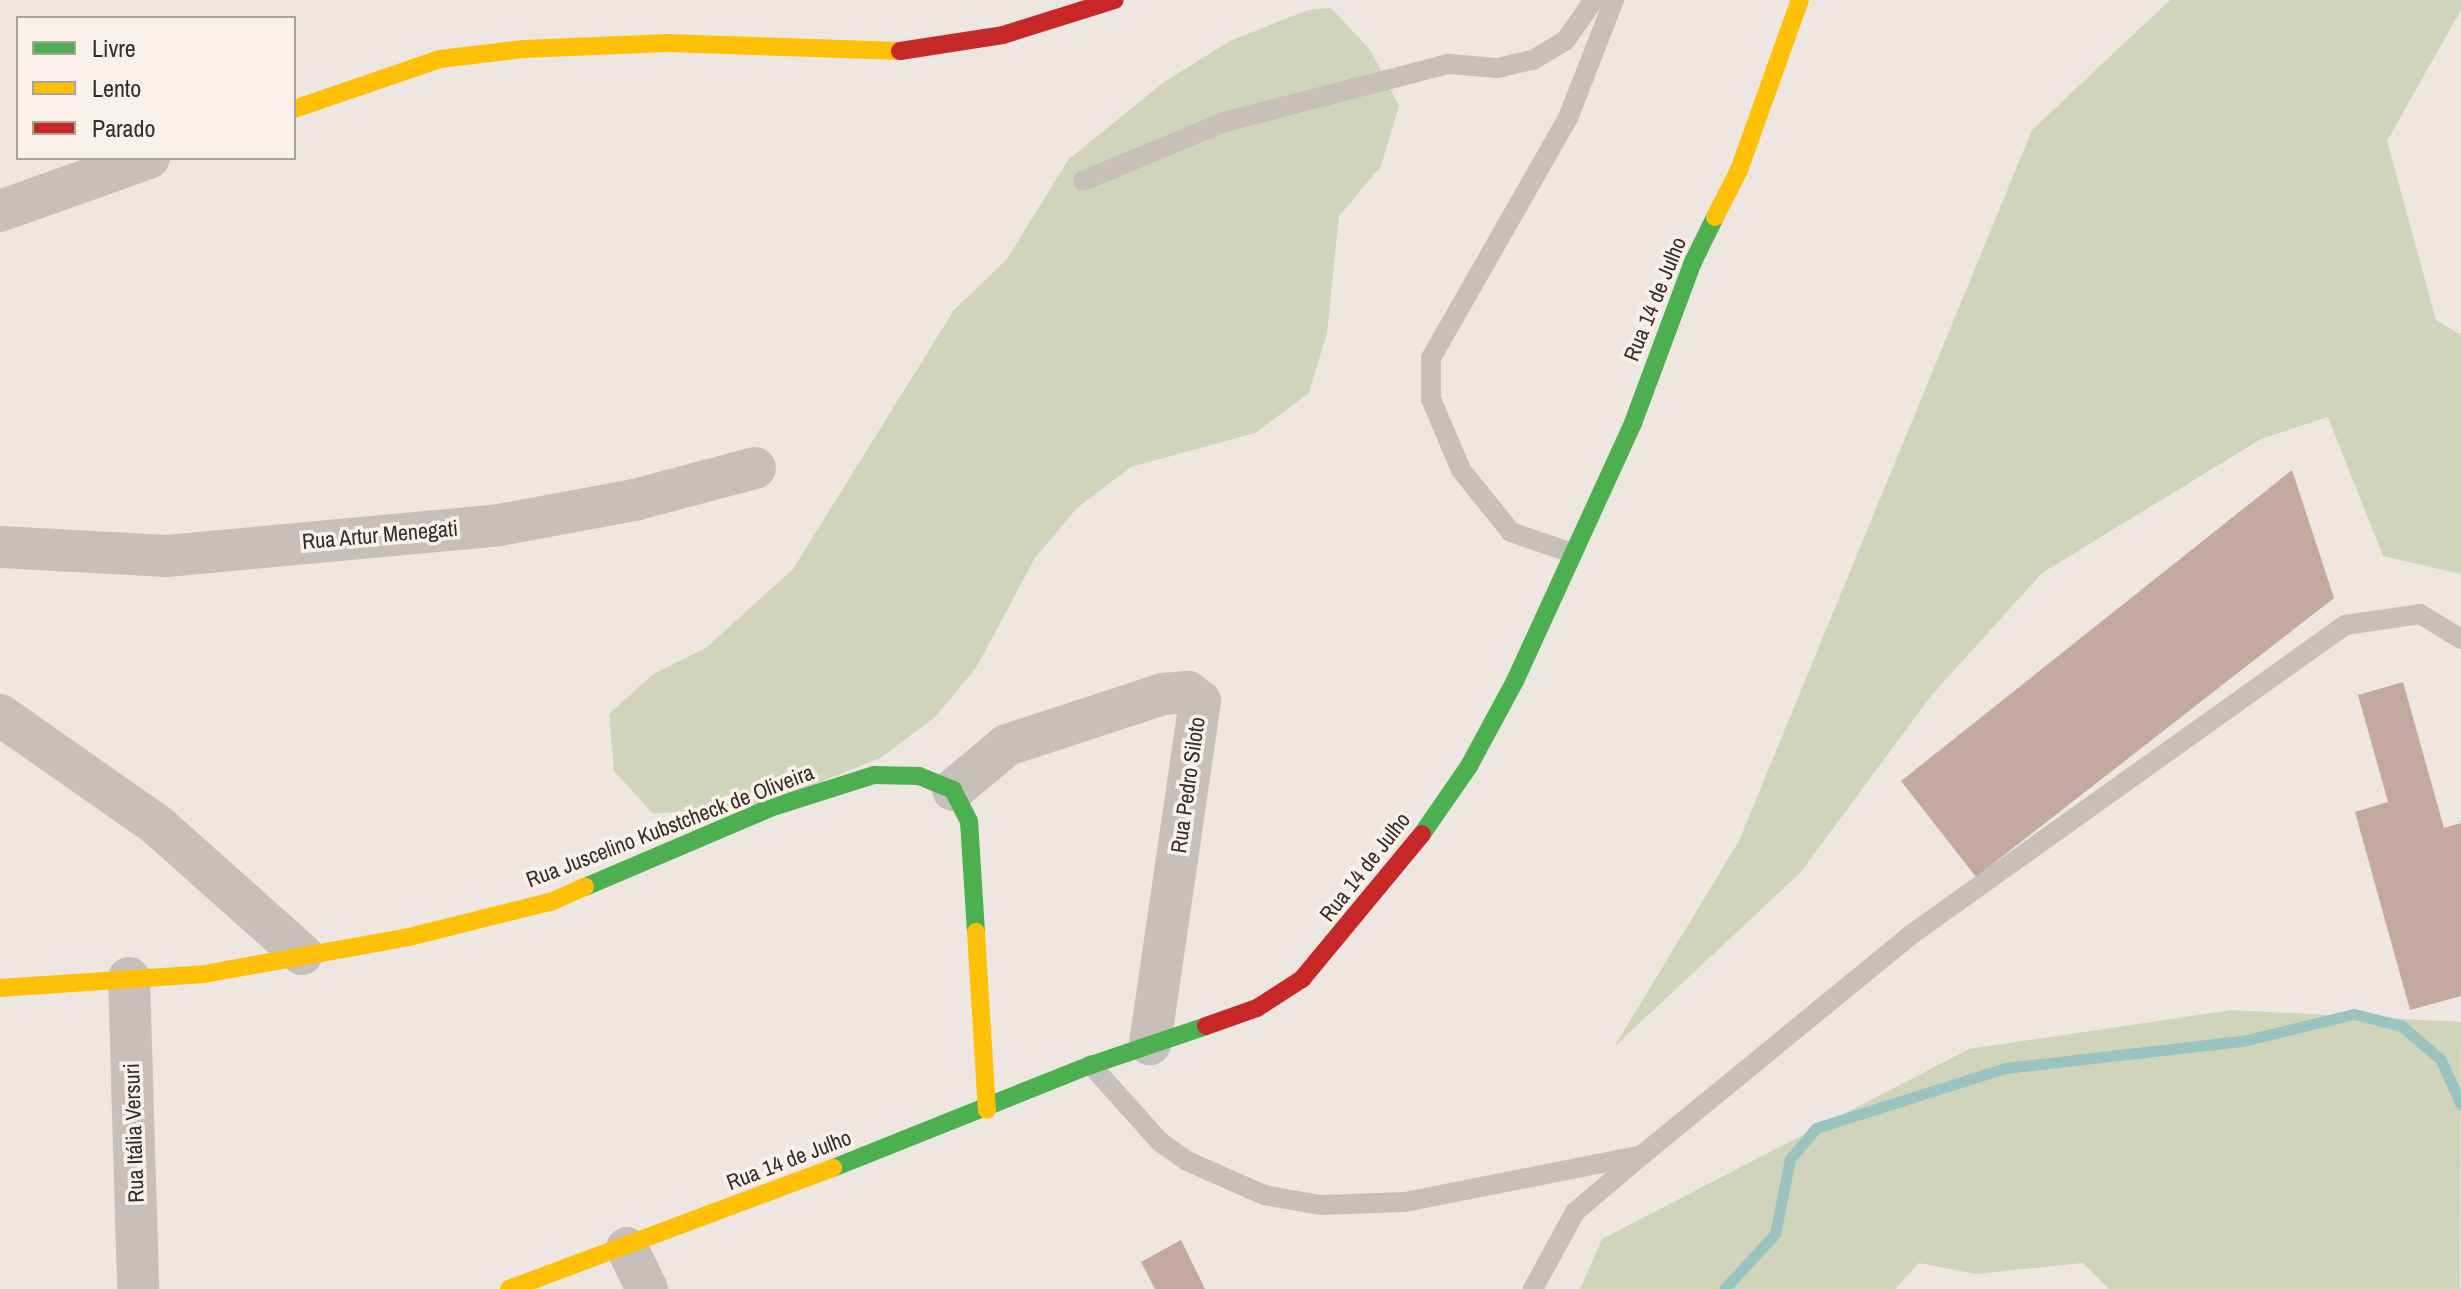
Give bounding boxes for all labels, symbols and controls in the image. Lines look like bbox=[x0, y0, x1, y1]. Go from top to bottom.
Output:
legend bbox=[16, 16, 296, 160]
text: Livre bbox=[92, 32, 136, 64]
text: Lento bbox=[92, 72, 141, 104]
text: Parado bbox=[92, 112, 155, 144]
street label: Rua 14 de Julho bbox=[1618, 233, 1692, 365]
street label: Rua Artur Menegati bbox=[300, 515, 460, 555]
street label: Rua Pedro Siloto bbox=[1165, 715, 1211, 855]
street label: Rua Juscelino Kubstcheck de Oliveira bbox=[523, 759, 817, 893]
street label: Rua 14 de Julho bbox=[1314, 807, 1416, 927]
street label: Rua Itália Versuri bbox=[118, 1063, 150, 1203]
street label: Rua 14 de Julho bbox=[723, 1124, 855, 1196]

